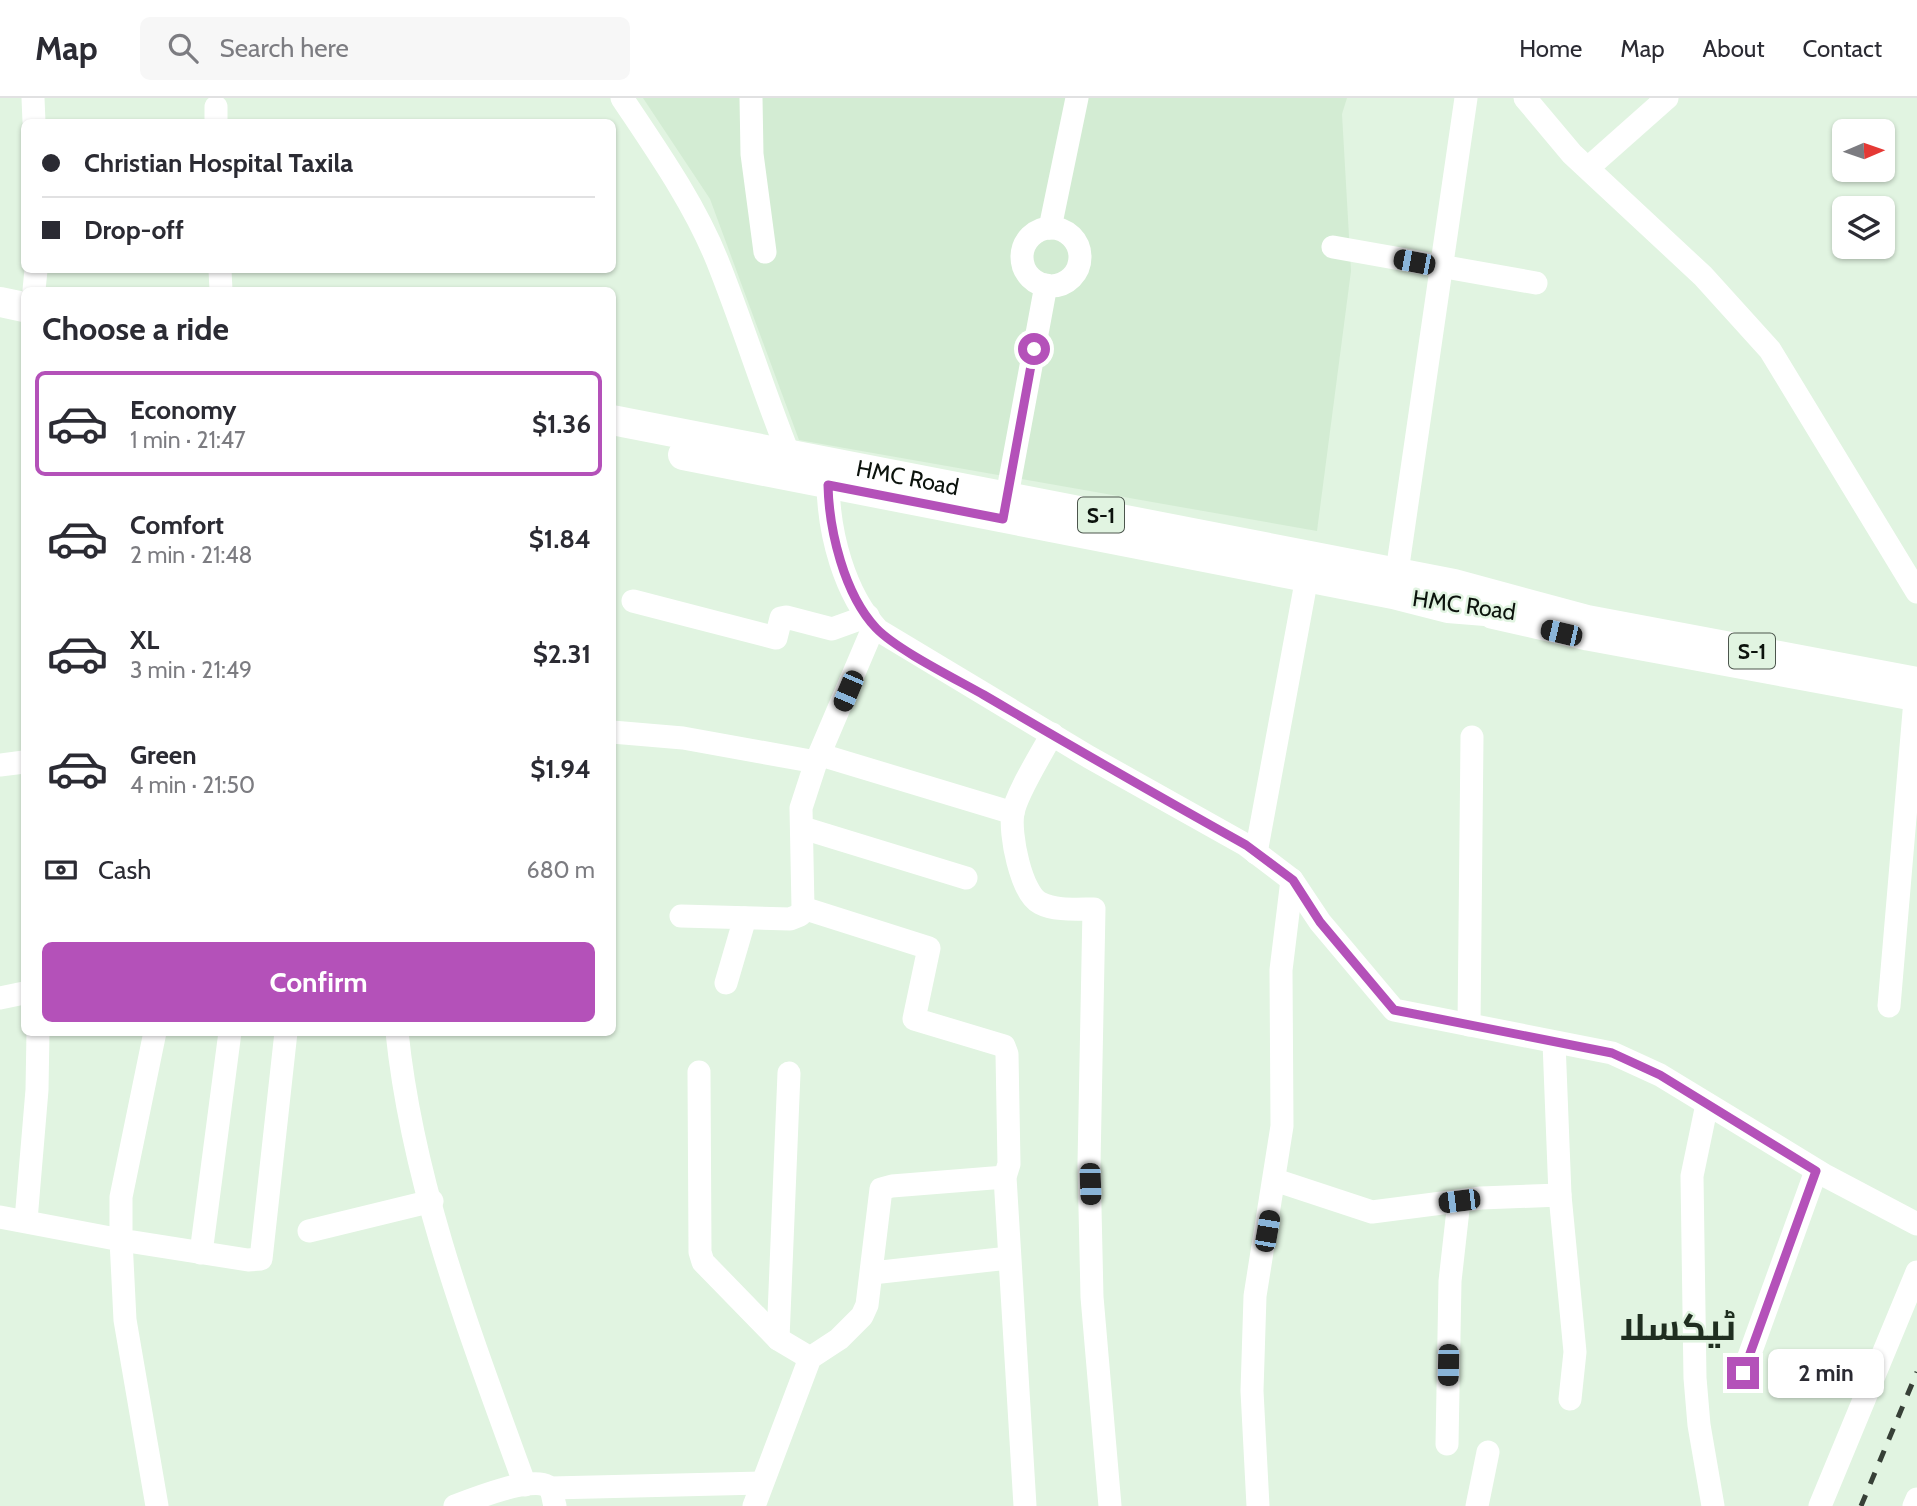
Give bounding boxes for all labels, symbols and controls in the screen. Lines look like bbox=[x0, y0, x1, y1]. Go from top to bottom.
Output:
search box bbox=[140, 17, 630, 80]
text: Map bbox=[35, 28, 98, 68]
icon: search bbox=[164, 29, 202, 67]
text: Search here bbox=[220, 32, 349, 64]
text: Home bbox=[1519, 34, 1582, 63]
text: Map bbox=[1620, 34, 1665, 63]
text: About bbox=[1703, 34, 1765, 63]
text: Contact bbox=[1803, 34, 1882, 63]
north arrow bbox=[1832, 119, 1895, 182]
map controls bbox=[1832, 119, 1895, 259]
text: Christian Hospital Taxila bbox=[84, 147, 353, 179]
button: layers bbox=[1832, 196, 1895, 259]
text: Drop-off bbox=[84, 214, 184, 246]
car bbox=[1392, 248, 1437, 276]
text: Choose a ride bbox=[42, 309, 229, 348]
route start bbox=[1018, 333, 1050, 365]
icon: car bbox=[46, 392, 109, 455]
text: Economy bbox=[130, 394, 236, 426]
text: $1.36 bbox=[532, 408, 591, 440]
text: 1 min · 21:47 bbox=[130, 426, 246, 454]
street label: HMC Road bbox=[854, 454, 961, 501]
road number: S-1 bbox=[1078, 498, 1124, 532]
icon: car bbox=[46, 507, 109, 570]
text: Comfort bbox=[130, 509, 224, 541]
text: $1.84 bbox=[529, 523, 591, 555]
text: 2 min · 21:48 bbox=[130, 541, 253, 569]
street label: HMC Road bbox=[1411, 584, 1517, 626]
car bbox=[1539, 618, 1584, 648]
icon: car bbox=[46, 622, 109, 685]
text: XL bbox=[130, 624, 159, 656]
road number: S-1 bbox=[1729, 634, 1775, 668]
text: $2.31 bbox=[533, 638, 591, 670]
text: 3 min · 21:49 bbox=[130, 656, 252, 684]
car bbox=[831, 668, 866, 714]
icon: car bbox=[46, 737, 109, 800]
text: Green bbox=[130, 739, 197, 771]
text: $1.94 bbox=[530, 753, 591, 785]
text: 4 min · 21:50 bbox=[130, 771, 255, 799]
icon: cash bbox=[42, 851, 80, 889]
text: Cash bbox=[98, 854, 151, 886]
text: 680 m bbox=[527, 856, 595, 884]
button: Confirm bbox=[42, 942, 595, 1022]
car bbox=[1079, 1163, 1102, 1205]
car bbox=[1437, 1188, 1482, 1214]
car bbox=[1254, 1208, 1281, 1254]
district label: ٹیکسلا bbox=[1620, 1304, 1736, 1349]
car bbox=[1438, 1344, 1459, 1386]
callout: 2 min bbox=[1768, 1348, 1883, 1398]
route end bbox=[1727, 1357, 1759, 1389]
text: 2 min bbox=[1798, 1359, 1854, 1387]

